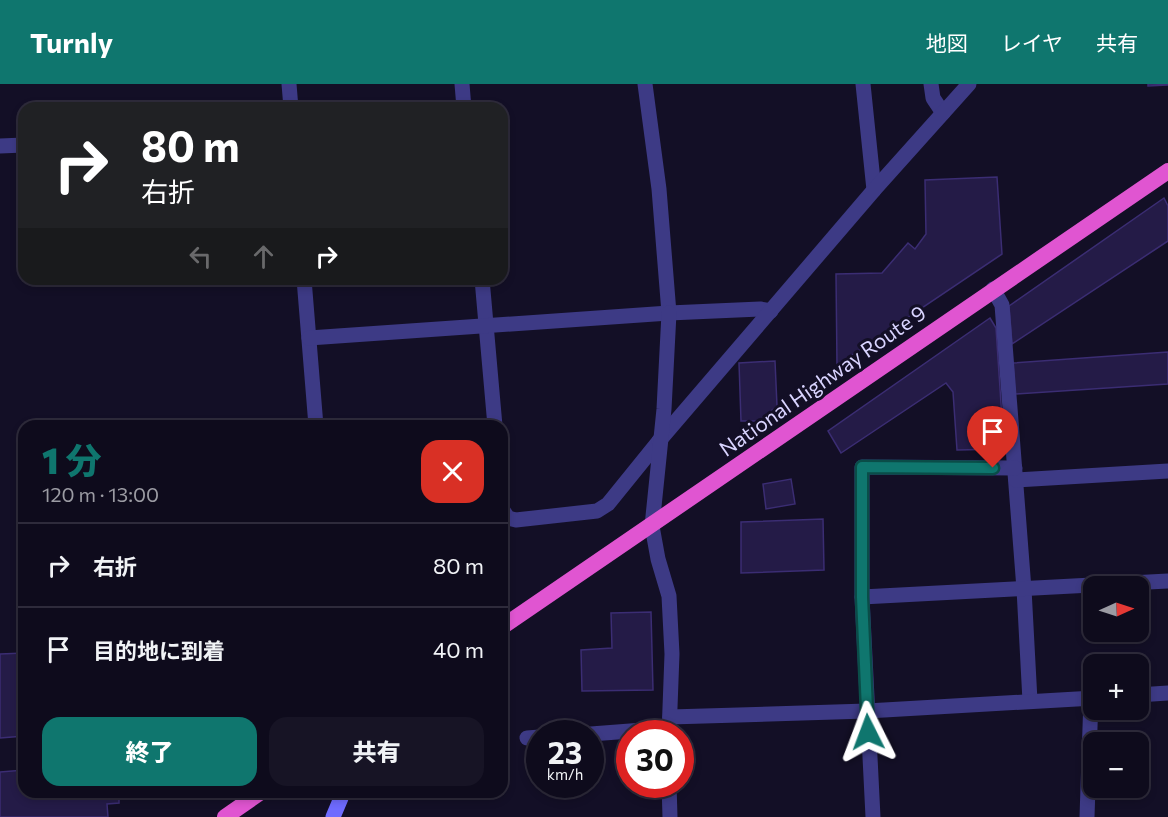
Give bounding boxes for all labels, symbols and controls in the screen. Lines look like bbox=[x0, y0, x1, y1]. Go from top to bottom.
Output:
text: Turnly bbox=[30, 25, 113, 59]
text: 地図 bbox=[926, 30, 968, 55]
text: レイヤ bbox=[1001, 30, 1063, 55]
text: 共有 bbox=[1096, 30, 1138, 55]
text: 80 m bbox=[141, 119, 240, 171]
icon: right bbox=[42, 126, 120, 204]
text: 右折 bbox=[141, 175, 195, 208]
icon: left bbox=[184, 240, 217, 273]
icon: ahead bbox=[247, 240, 280, 273]
icon: right bbox=[310, 240, 343, 273]
street label: National Highway Route 9 bbox=[714, 299, 930, 461]
pin bbox=[967, 406, 1018, 468]
icon: arrive bbox=[976, 415, 1009, 448]
text: 1 分 bbox=[42, 437, 102, 481]
button: close bbox=[421, 440, 484, 503]
text: 120 m · 13:00 bbox=[42, 482, 159, 506]
icon: right bbox=[42, 549, 75, 582]
text: 80 m bbox=[433, 552, 484, 579]
text: 右折 bbox=[93, 553, 137, 580]
north arrow bbox=[1083, 576, 1149, 642]
map controls bbox=[1083, 576, 1149, 798]
icon: arrive bbox=[42, 633, 75, 666]
text: 40 m bbox=[433, 636, 484, 663]
text: 目的地に到着 bbox=[93, 637, 225, 664]
button: + bbox=[1083, 654, 1149, 720]
position arrow bbox=[836, 700, 900, 764]
button: 終了 bbox=[42, 717, 257, 786]
button: 共有 bbox=[269, 717, 484, 786]
speed limit sign: 30 bbox=[616, 720, 694, 798]
button: − bbox=[1083, 732, 1149, 798]
text: 23 bbox=[548, 733, 582, 770]
text: km/h bbox=[547, 765, 583, 783]

